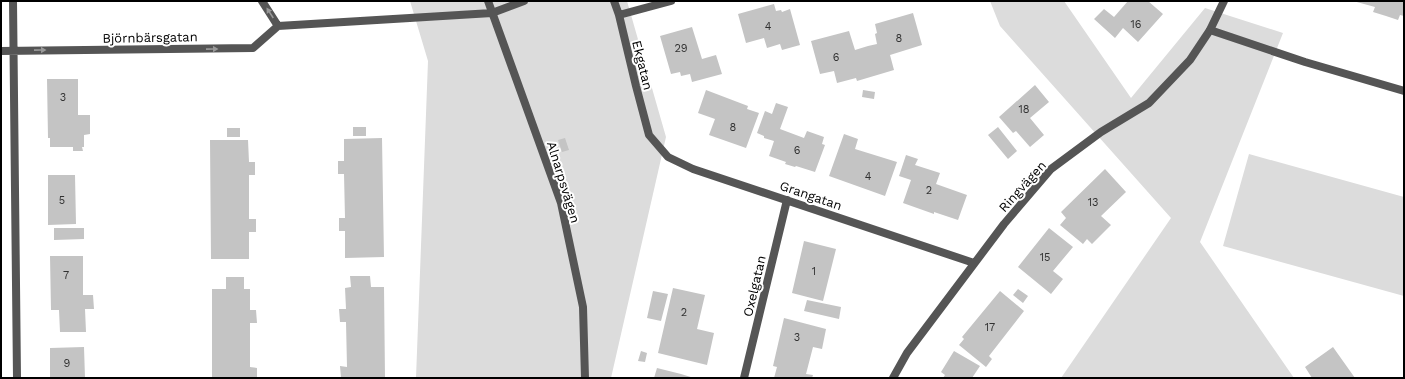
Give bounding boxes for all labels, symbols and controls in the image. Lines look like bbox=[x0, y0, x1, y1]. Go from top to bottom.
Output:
one-way arrow bbox=[266, 8, 274, 18]
house number: 16 bbox=[1131, 18, 1142, 31]
house number: 4 bbox=[765, 20, 772, 33]
street label: Björnbärsgatan bbox=[102, 29, 198, 46]
house number: 8 bbox=[896, 32, 903, 45]
street label: Ekgatan bbox=[629, 39, 656, 91]
house number: 29 bbox=[674, 42, 688, 55]
one-way arrow bbox=[206, 46, 219, 52]
one-way arrow bbox=[34, 47, 47, 53]
house number: 6 bbox=[833, 51, 840, 64]
house number: 3 bbox=[60, 91, 66, 104]
house number: 18 bbox=[1018, 103, 1030, 116]
house number: 8 bbox=[730, 121, 737, 134]
street label: Alnarpsvägen bbox=[544, 140, 583, 225]
house number: 6 bbox=[794, 144, 801, 157]
street label: Ringvägen bbox=[996, 158, 1049, 215]
house number: 4 bbox=[865, 170, 872, 183]
street label: Grangatan bbox=[778, 178, 844, 213]
house number: 2 bbox=[926, 184, 932, 197]
house number: 5 bbox=[59, 194, 65, 207]
house number: 13 bbox=[1088, 196, 1098, 209]
house number: 15 bbox=[1040, 251, 1050, 264]
street label: Oxelgatan bbox=[740, 254, 769, 318]
house number: 1 bbox=[812, 265, 816, 278]
house number: 7 bbox=[63, 269, 69, 282]
house number: 2 bbox=[681, 306, 687, 319]
house number: 17 bbox=[985, 321, 995, 334]
house number: 3 bbox=[794, 331, 800, 344]
house number: 9 bbox=[64, 357, 71, 370]

